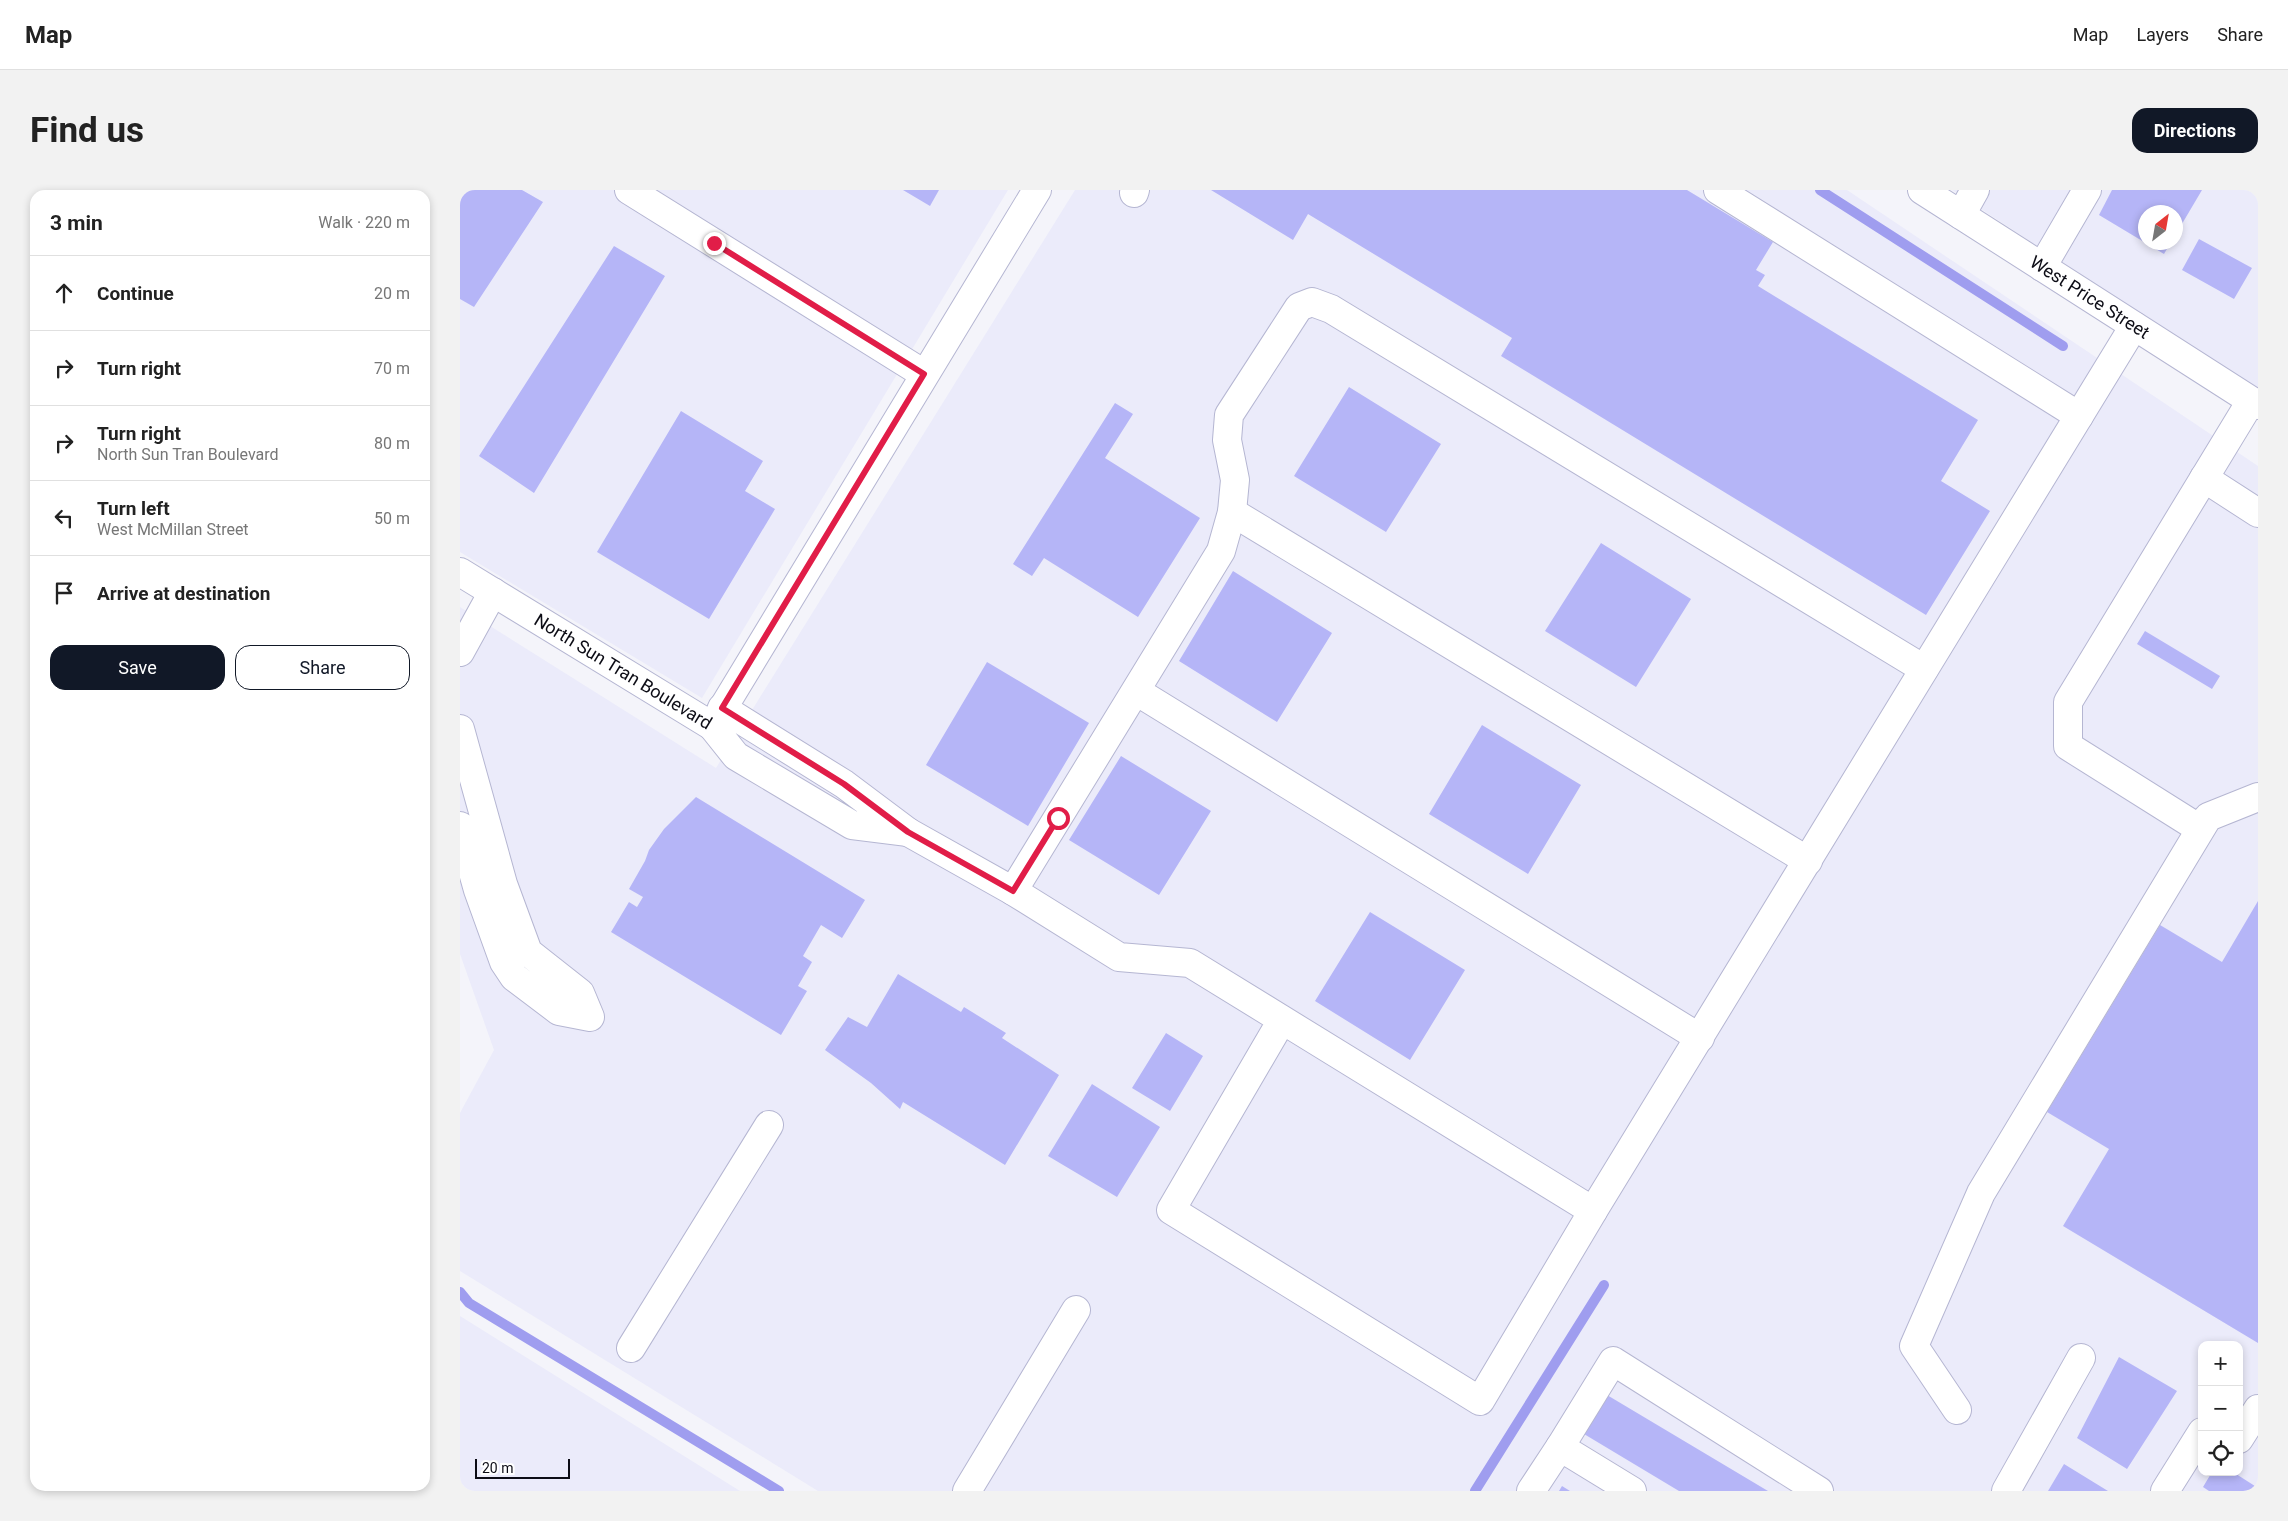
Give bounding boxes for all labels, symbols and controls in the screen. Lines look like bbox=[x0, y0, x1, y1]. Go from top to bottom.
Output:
text: Map bbox=[25, 21, 72, 49]
text: Map bbox=[2073, 24, 2108, 45]
text: Layers bbox=[2136, 24, 2189, 45]
text: Share bbox=[2217, 24, 2263, 45]
button: Directions bbox=[2132, 108, 2258, 153]
text: Find us bbox=[30, 110, 144, 151]
north arrow bbox=[2138, 205, 2183, 250]
text: 3 min bbox=[50, 211, 103, 235]
text: Walk · 220 m bbox=[318, 213, 410, 232]
route end bbox=[703, 232, 726, 255]
street label: West Price Street bbox=[2026, 251, 2154, 343]
icon: ahead bbox=[50, 279, 78, 307]
text: Continue bbox=[97, 282, 174, 305]
text: 20 m bbox=[374, 284, 410, 303]
icon: right bbox=[50, 354, 78, 382]
text: Turn right bbox=[97, 357, 181, 380]
text: 70 m bbox=[374, 359, 410, 378]
text: Turn right bbox=[97, 422, 181, 445]
icon: right bbox=[50, 429, 78, 457]
text: 80 m bbox=[374, 434, 410, 453]
text: North Sun Tran Boulevard bbox=[97, 445, 279, 464]
text: Turn left bbox=[97, 497, 170, 520]
icon: left bbox=[50, 504, 78, 532]
text: 50 m bbox=[374, 509, 410, 528]
text: West McMillan Street bbox=[97, 520, 249, 539]
icon: arrive bbox=[50, 579, 78, 607]
text: Arrive at destination bbox=[97, 582, 270, 605]
street label: North Sun Tran Boulevard bbox=[531, 609, 716, 733]
button: Save bbox=[50, 645, 225, 690]
button: Share bbox=[235, 645, 410, 690]
route start bbox=[1047, 807, 1070, 830]
map controls bbox=[2198, 1341, 2243, 1476]
button: + bbox=[2198, 1341, 2243, 1386]
button: − bbox=[2198, 1386, 2243, 1431]
button: locate bbox=[2198, 1431, 2243, 1476]
scale bar bbox=[475, 1456, 570, 1479]
text: 20 m bbox=[482, 1460, 514, 1476]

